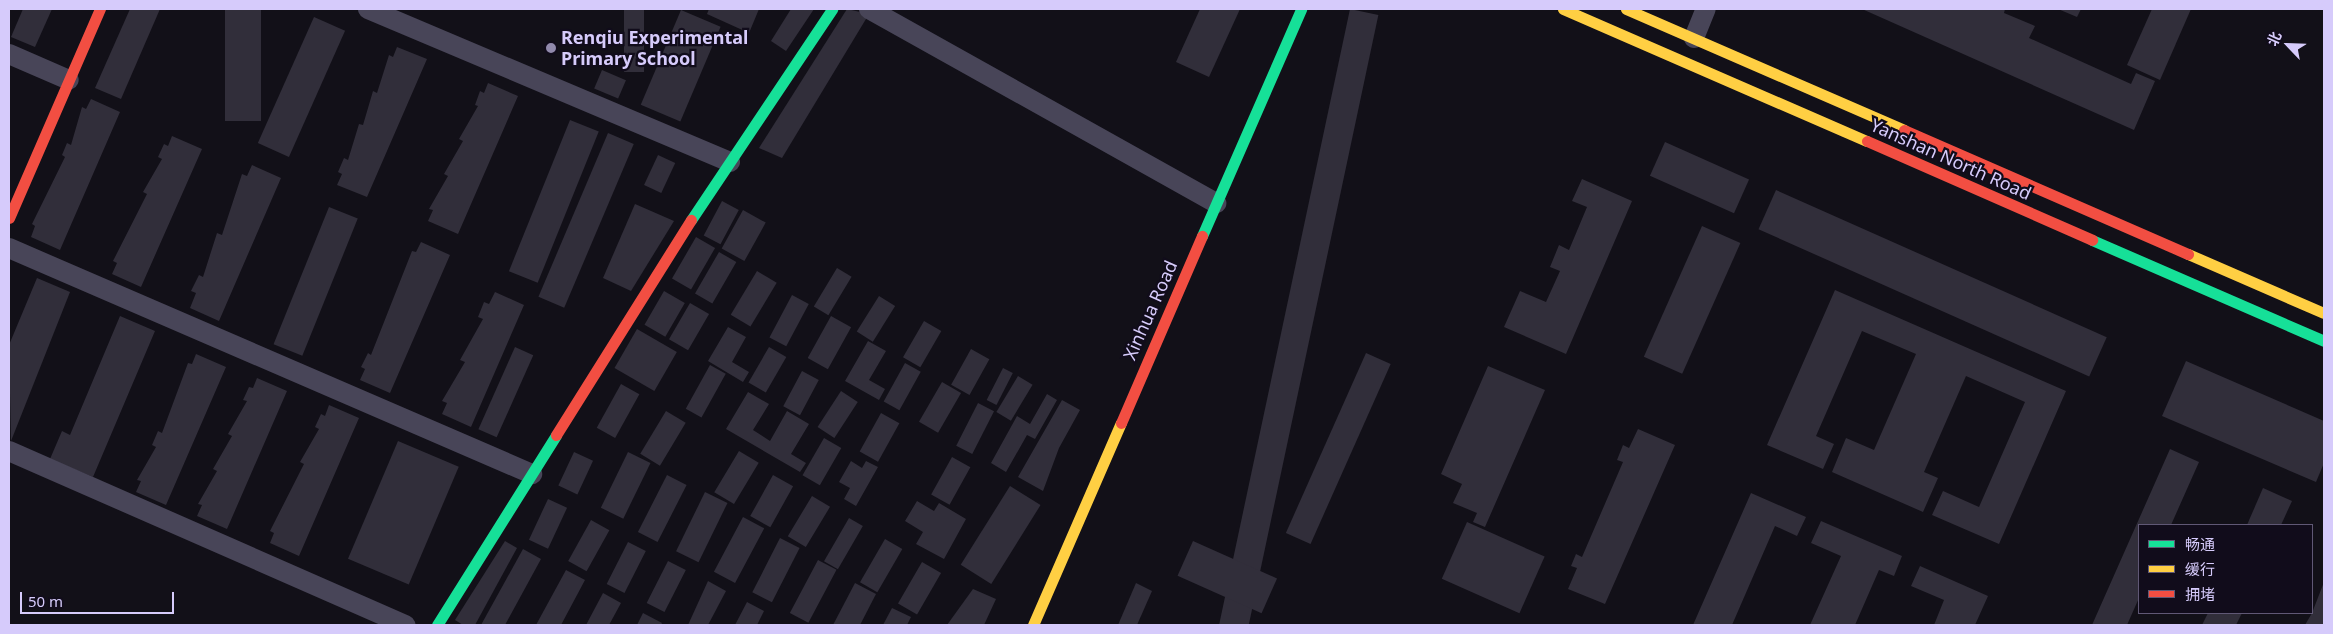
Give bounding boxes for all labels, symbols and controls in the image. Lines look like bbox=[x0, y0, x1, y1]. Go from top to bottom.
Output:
north arrow bbox=[2263, 20, 2313, 70]
place label: Renqiu Experimental Primary School bbox=[561, 27, 748, 70]
text: 北 bbox=[2262, 28, 2285, 49]
marker: Renqiu Experimental Primary School bbox=[545, 42, 557, 54]
street label: Yanshan North Road bbox=[1867, 114, 2035, 204]
street label: Xinhua Road bbox=[1118, 257, 1182, 363]
legend bbox=[2138, 524, 2313, 614]
text: 畅通 bbox=[2185, 534, 2215, 554]
text: 缓行 bbox=[2185, 559, 2215, 579]
scale bar bbox=[22, 582, 176, 614]
text: 拥堵 bbox=[2185, 584, 2215, 604]
text: 50 m bbox=[28, 591, 63, 611]

